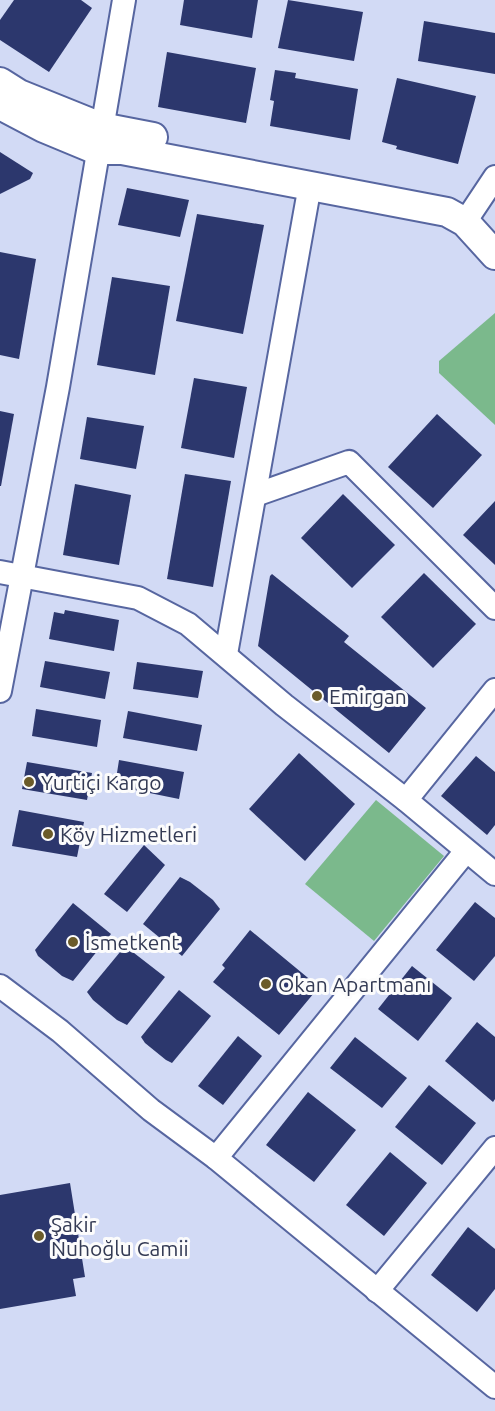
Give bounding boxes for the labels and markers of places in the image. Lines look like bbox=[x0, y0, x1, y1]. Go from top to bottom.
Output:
place label: Emirgan bbox=[329, 684, 407, 708]
marker: Emirgan bbox=[310, 689, 324, 703]
place label: Yurtiçi Kargo bbox=[41, 770, 162, 794]
marker: Yurtiçi Kargo bbox=[22, 775, 36, 789]
place label: Köy Hizmetleri bbox=[60, 822, 197, 846]
marker: Köy Hizmetleri bbox=[41, 827, 55, 841]
place label: İsmetkent bbox=[85, 930, 180, 954]
marker: İsmetkent bbox=[66, 935, 80, 949]
place label: Okan Apartmanı bbox=[278, 972, 431, 996]
marker: Okan Apartmanı bbox=[259, 977, 273, 991]
place label: Şakir Nuhoğlu Camii bbox=[51, 1212, 189, 1260]
marker: Şakir Nuhoğlu Camii bbox=[32, 1229, 46, 1243]

